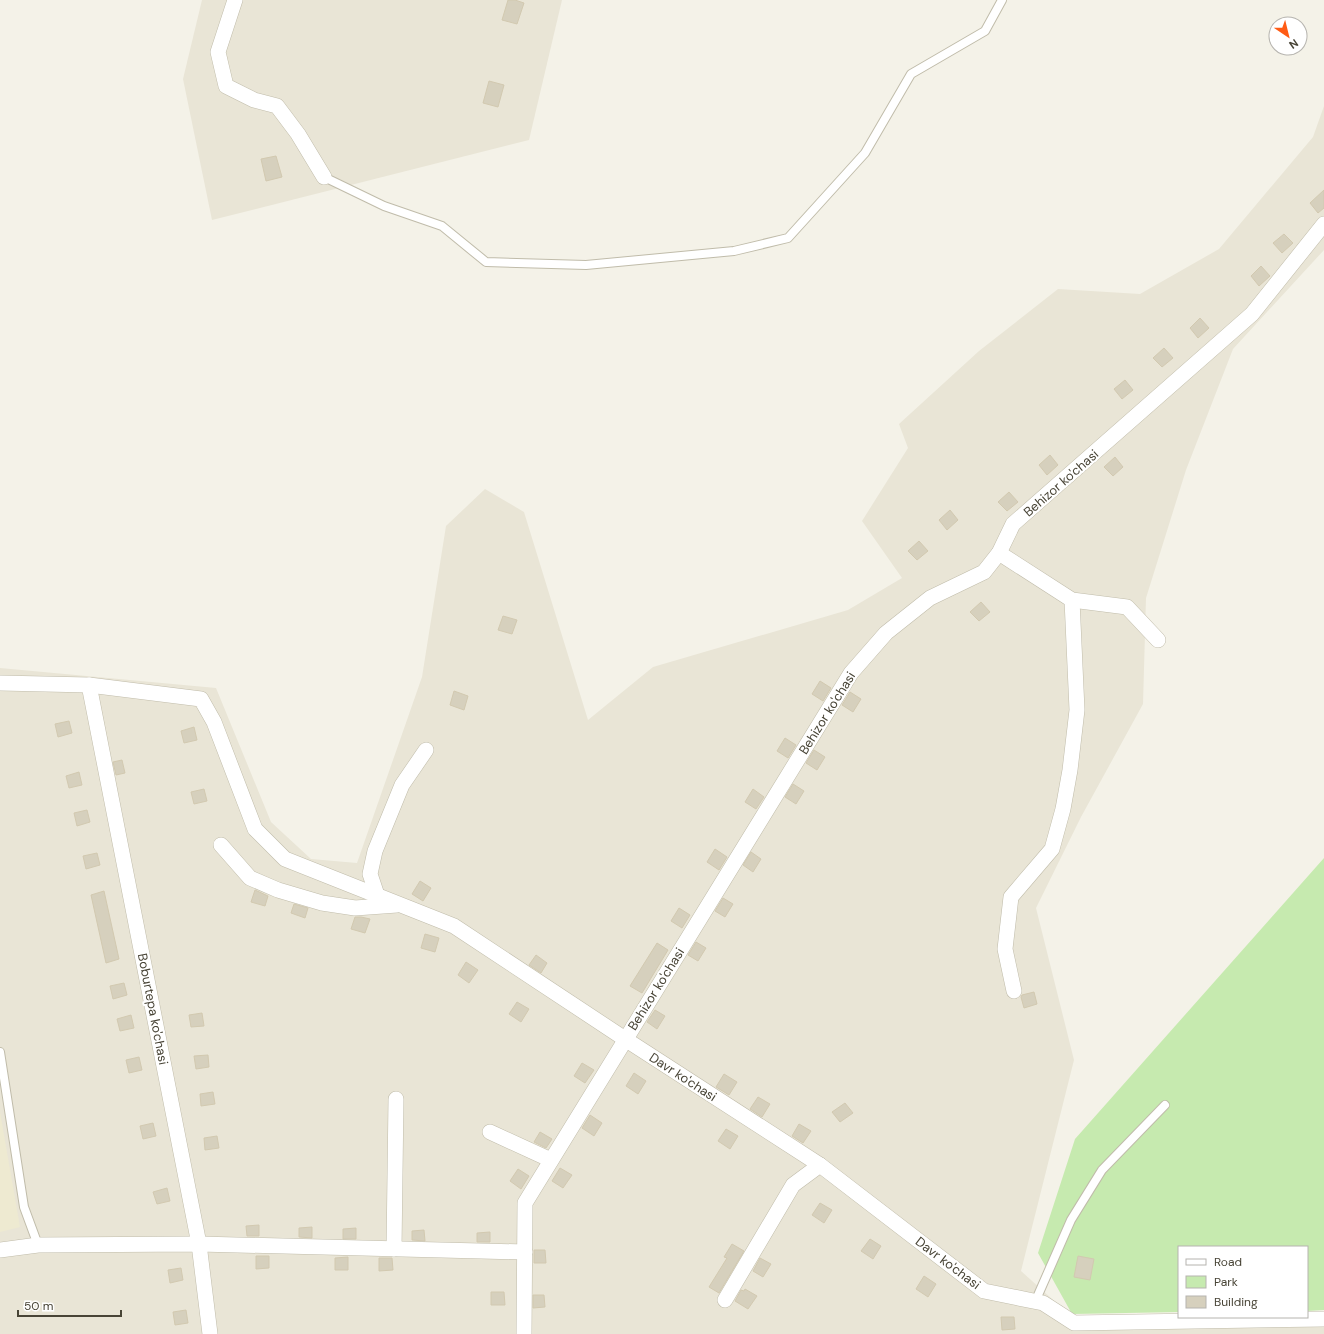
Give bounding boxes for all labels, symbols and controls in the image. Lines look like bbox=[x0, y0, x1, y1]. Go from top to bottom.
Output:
north arrow bbox=[1268, 16, 1308, 56]
text: N bbox=[1286, 36, 1301, 52]
street label: Behizor ko'chasi bbox=[1020, 446, 1102, 520]
street label: Behizor ko'chasi bbox=[795, 669, 859, 757]
street label: Behizor ko'chasi bbox=[624, 945, 688, 1033]
street label: Boburtepa ko'chasi bbox=[134, 952, 172, 1066]
street label: Davr ko'chasi bbox=[646, 1049, 720, 1105]
street label: Davr ko'chasi bbox=[912, 1233, 984, 1293]
legend bbox=[1178, 1246, 1308, 1318]
text: Road bbox=[1214, 1254, 1242, 1270]
text: Park bbox=[1214, 1274, 1238, 1290]
scale bar bbox=[18, 1292, 121, 1318]
text: Building bbox=[1214, 1294, 1258, 1310]
text: 50 m bbox=[24, 1298, 53, 1314]

